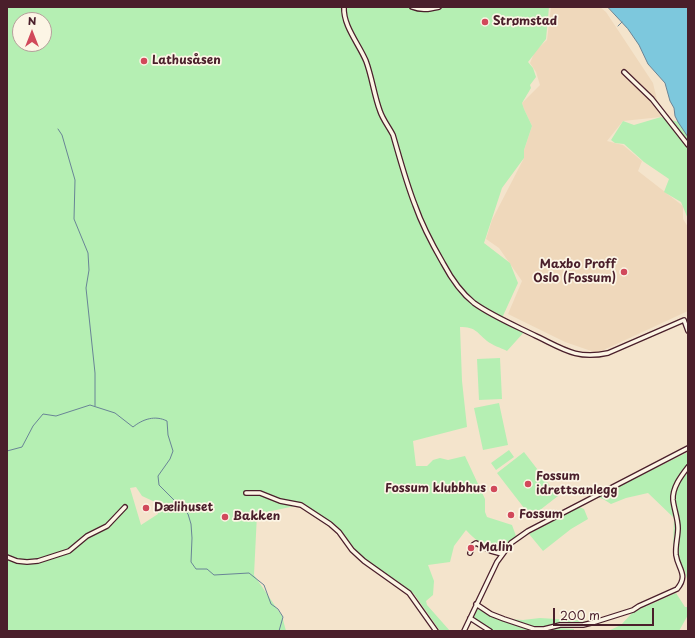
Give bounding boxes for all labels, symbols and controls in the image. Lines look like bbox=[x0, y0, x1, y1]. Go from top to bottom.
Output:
north arrow bbox=[12, 12, 52, 52]
text: N bbox=[28, 12, 36, 29]
place label: Strømstad bbox=[493, 15, 557, 29]
marker: Strømstad bbox=[480, 17, 490, 27]
place label: Lathusåsen bbox=[152, 54, 221, 68]
marker: Lathusåsen bbox=[139, 56, 149, 66]
place label: Maxbo Proff Oslo (Fossum) bbox=[533, 258, 616, 286]
marker: Maxbo Proff Oslo (Fossum) bbox=[619, 267, 629, 277]
place label: Fossum idrettsanlegg bbox=[536, 470, 617, 498]
marker: Fossum idrettsanlegg bbox=[523, 479, 533, 489]
place label: Fossum klubbhus bbox=[385, 482, 486, 496]
marker: Fossum klubbhus bbox=[489, 484, 499, 494]
place label: Dælihuset bbox=[154, 501, 213, 515]
marker: Dælihuset bbox=[141, 503, 151, 513]
place label: Fossum bbox=[519, 508, 563, 522]
place label: Bakken bbox=[233, 510, 280, 524]
marker: Fossum bbox=[506, 510, 516, 520]
marker: Bakken bbox=[220, 512, 230, 522]
place label: Malin bbox=[479, 541, 513, 555]
marker: Malin bbox=[466, 543, 476, 553]
scale bar bbox=[555, 600, 656, 626]
text: 200 m bbox=[560, 606, 600, 624]

